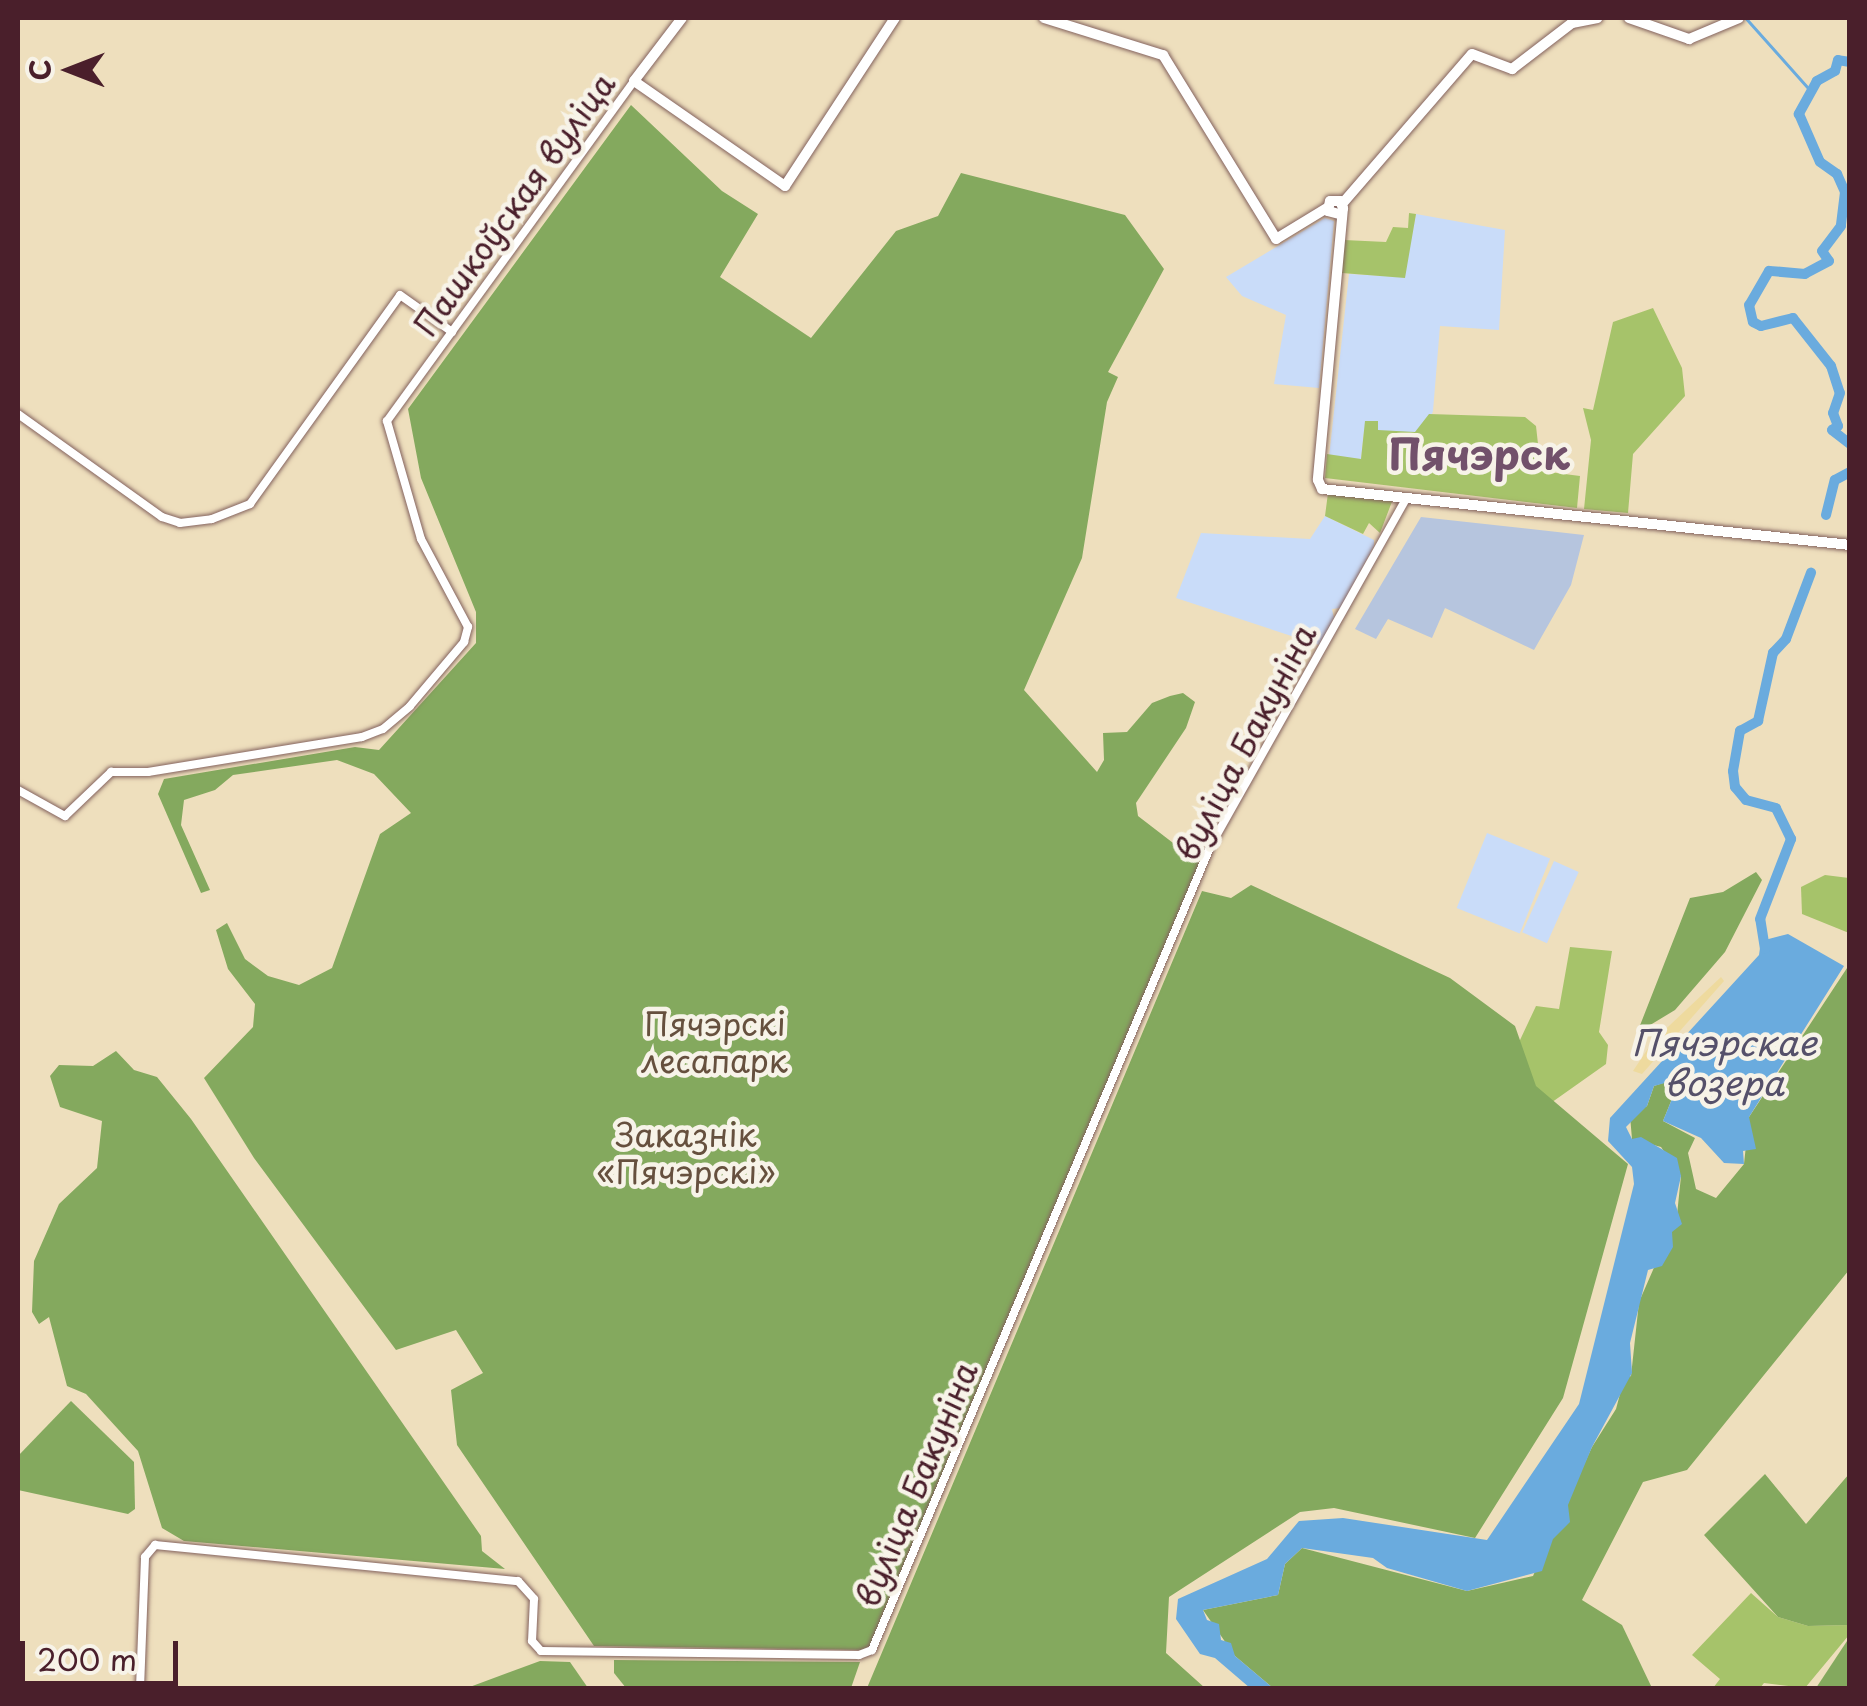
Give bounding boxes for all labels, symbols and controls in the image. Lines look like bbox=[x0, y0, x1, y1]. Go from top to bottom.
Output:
north arrow bbox=[20, 20, 120, 120]
text: С bbox=[18, 59, 61, 81]
street label: Пашкоўская вуліца bbox=[405, 65, 623, 343]
district label: Пячэрск bbox=[1388, 428, 1570, 478]
street label: вуліца Бакуніна bbox=[1167, 618, 1323, 866]
park label: Пячэрскі лесапарк bbox=[642, 1005, 788, 1080]
water label: Пячэрскае возера bbox=[1631, 1021, 1817, 1103]
park label: Заказнік «Пячэрскі» bbox=[597, 1116, 775, 1191]
street label: вуліца Бакуніна bbox=[847, 1356, 985, 1612]
scale bar bbox=[25, 1621, 182, 1683]
text: 200 m bbox=[37, 1636, 137, 1681]

